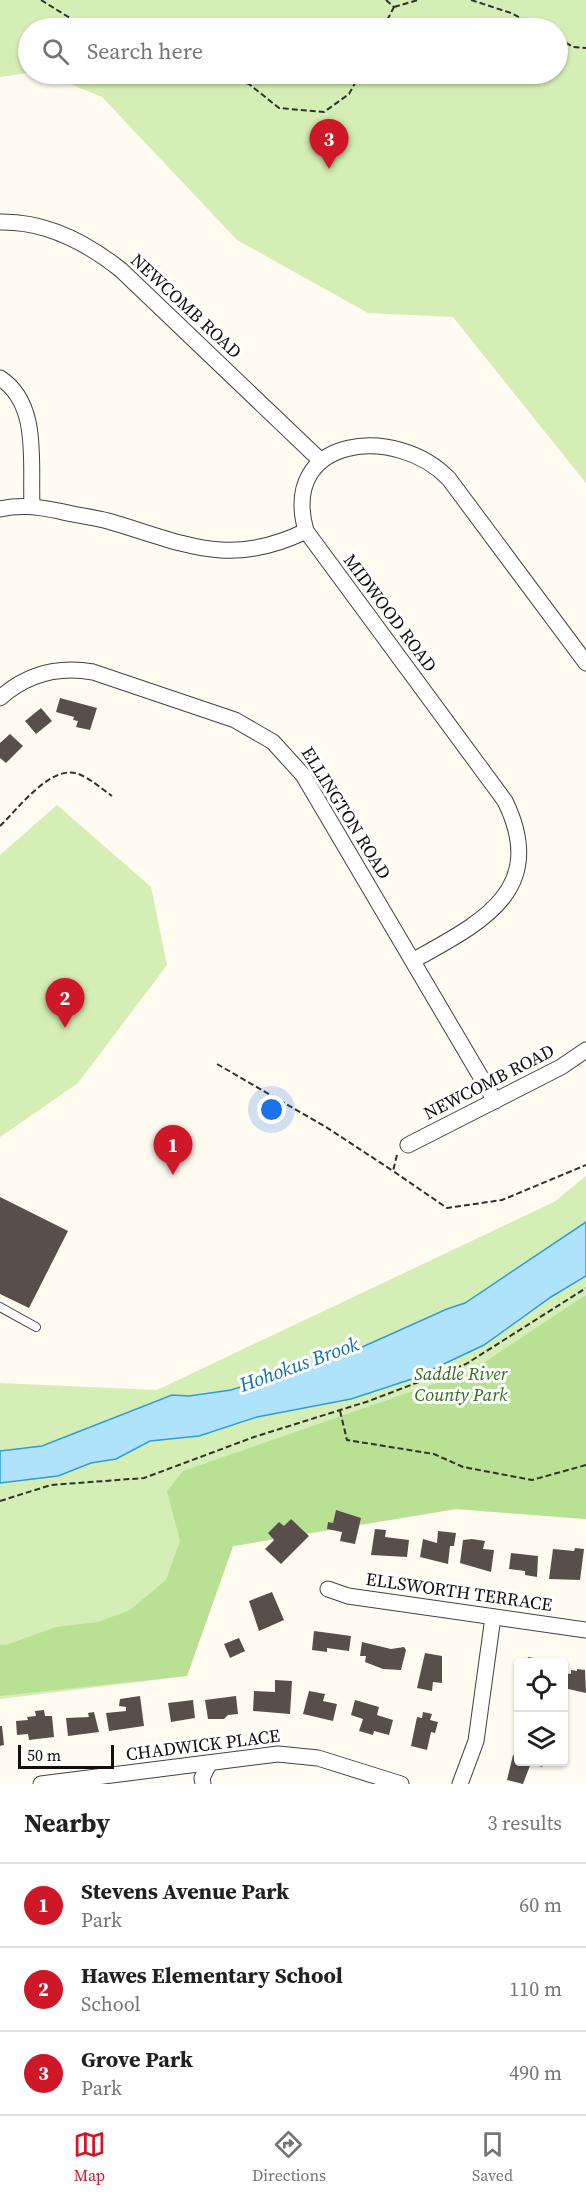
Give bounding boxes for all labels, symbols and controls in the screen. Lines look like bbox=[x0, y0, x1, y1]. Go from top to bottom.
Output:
search box bbox=[18, 18, 568, 84]
icon: search bbox=[39, 35, 72, 68]
text: Search here bbox=[87, 36, 203, 66]
pin: 3 bbox=[310, 120, 348, 169]
street label: NEWCOMB ROAD bbox=[125, 248, 247, 364]
street label: MIDWOOD ROAD bbox=[338, 549, 443, 677]
street label: ELLINGTON ROAD bbox=[296, 742, 397, 884]
pin: 2 bbox=[46, 978, 84, 1028]
street label: NEWCOMB ROAD bbox=[419, 1038, 558, 1125]
your location bbox=[257, 1095, 286, 1124]
pin: 1 bbox=[154, 1126, 192, 1175]
water label: Hohokus Brook bbox=[234, 1329, 363, 1399]
park label: Saddle River County Park bbox=[414, 1361, 509, 1407]
street label: ELLSWORTH TERRACE bbox=[364, 1566, 554, 1617]
map controls bbox=[514, 1658, 568, 1766]
button: locate bbox=[514, 1658, 568, 1712]
button: layers bbox=[514, 1712, 568, 1766]
street label: CHADWICK PLACE bbox=[125, 1723, 281, 1766]
scale bar bbox=[18, 1742, 114, 1770]
text: 50 m bbox=[27, 1744, 61, 1766]
text: Nearby bbox=[24, 1805, 110, 1841]
text: 3 results bbox=[487, 1809, 562, 1837]
text: Stevens Avenue Park bbox=[81, 1876, 289, 1906]
text: 1 bbox=[38, 1891, 49, 1919]
text: 60 m bbox=[519, 1891, 562, 1919]
text: Park bbox=[81, 1906, 122, 1934]
text: Hawes Elementary School bbox=[81, 1960, 343, 1990]
text: 2 bbox=[38, 1975, 49, 2003]
text: 110 m bbox=[509, 1975, 562, 2003]
text: School bbox=[81, 1990, 141, 2018]
text: Grove Park bbox=[81, 2044, 193, 2074]
text: 3 bbox=[38, 2059, 49, 2087]
text: 490 m bbox=[509, 2059, 562, 2087]
text: Park bbox=[81, 2074, 122, 2102]
tab: Map bbox=[73, 2128, 106, 2186]
tab: Directions bbox=[252, 2128, 326, 2186]
tab: Saved bbox=[472, 2128, 513, 2186]

